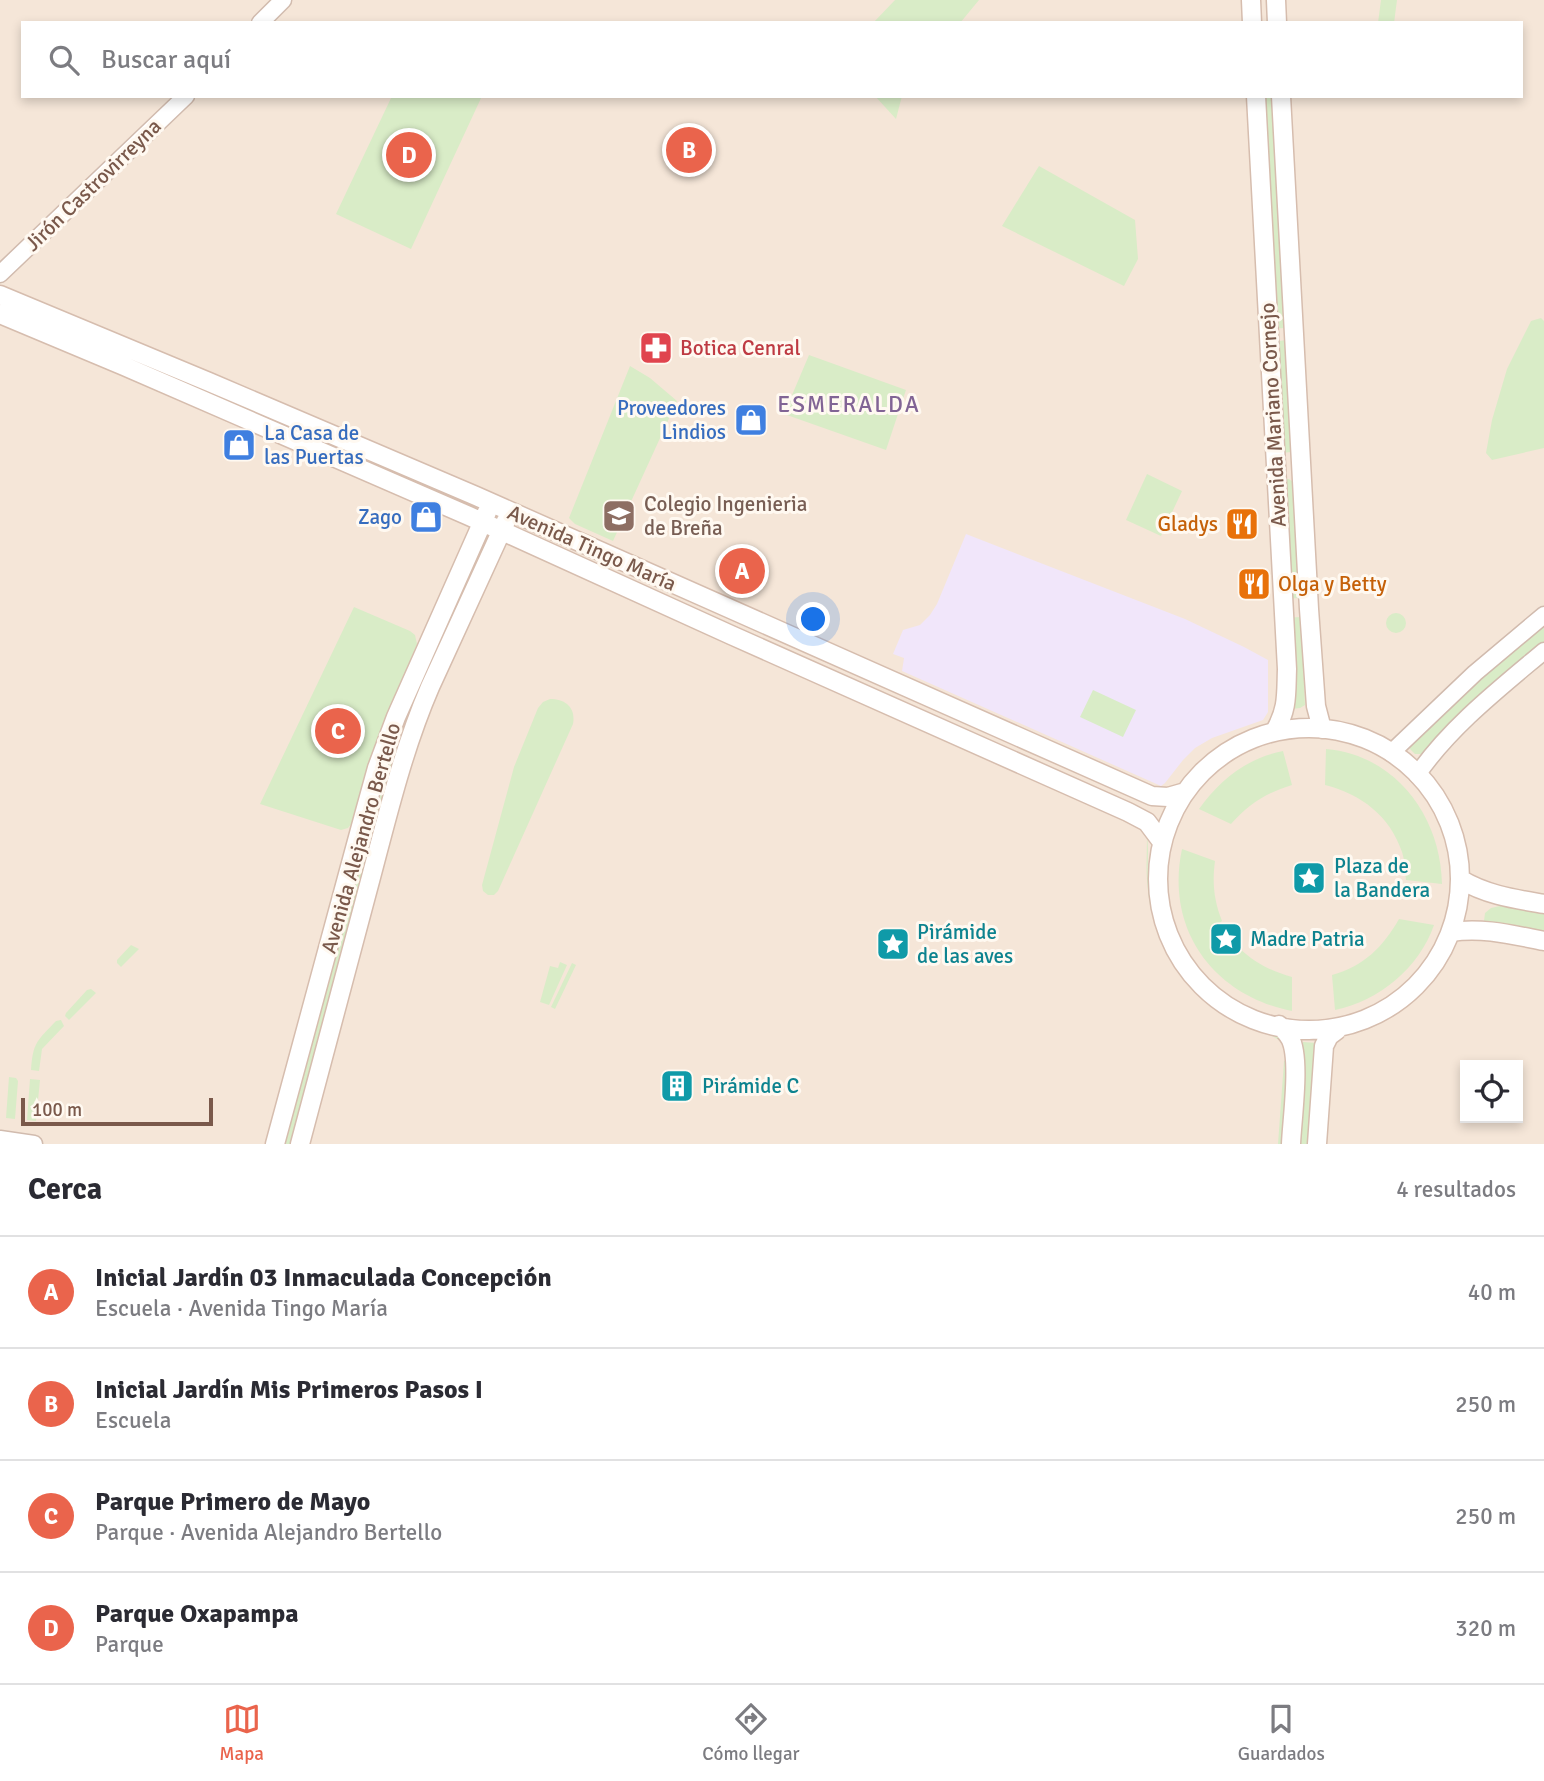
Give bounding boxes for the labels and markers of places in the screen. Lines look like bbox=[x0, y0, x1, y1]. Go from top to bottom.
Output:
pin: B bbox=[666, 124, 712, 176]
pin: D bbox=[386, 129, 432, 181]
pharmacy icon: Botica Cenral bbox=[637, 329, 675, 367]
place label: Botica Cenral bbox=[680, 335, 801, 361]
place label: Proveedores Lindios bbox=[617, 395, 726, 445]
shop icon: Proveedores Lindios bbox=[732, 401, 770, 439]
place label: La Casa de las Puertas bbox=[264, 420, 364, 470]
shop icon: La Casa de las Puertas bbox=[220, 426, 258, 464]
place label: Colegio Ingenieria de Breña bbox=[644, 491, 807, 541]
school or university icon: Colegio Ingenieria de Breña bbox=[600, 497, 638, 535]
shop icon: Zago bbox=[407, 498, 445, 536]
place label: Zago bbox=[358, 504, 402, 530]
restaurant icon: Gladys bbox=[1223, 505, 1261, 543]
place label: Gladys bbox=[1158, 511, 1218, 537]
pin: A bbox=[719, 545, 765, 597]
restaurant icon: Olga y Betty bbox=[1235, 565, 1273, 603]
place label: Olga y Betty bbox=[1278, 571, 1387, 597]
pin: C bbox=[315, 705, 361, 757]
place label: Plaza de la Bandera bbox=[1334, 853, 1430, 903]
place icon: Plaza de la Bandera bbox=[1290, 859, 1328, 897]
place label: Pirámide de las aves bbox=[917, 919, 1013, 969]
place icon: Madre Patria bbox=[1207, 920, 1245, 958]
place icon: Pirámide de las aves bbox=[874, 925, 912, 963]
place label: Madre Patria bbox=[1250, 926, 1365, 952]
building icon: Pirámide C bbox=[658, 1067, 696, 1105]
place label: Pirámide C bbox=[702, 1073, 799, 1099]

